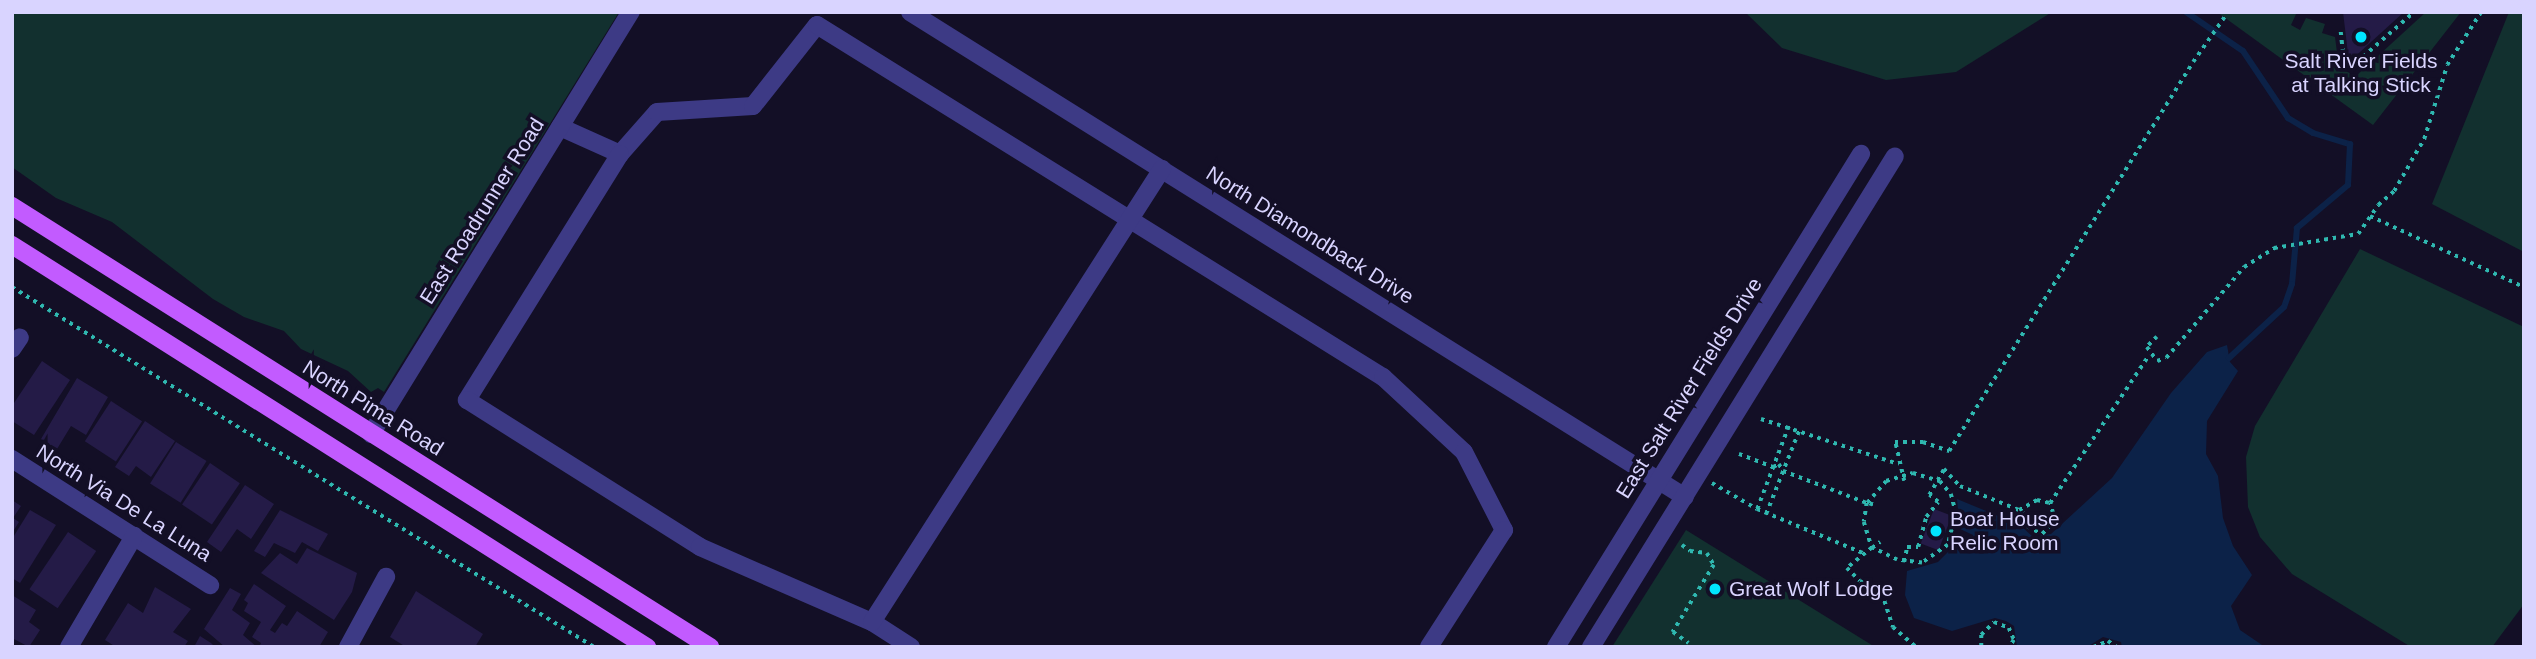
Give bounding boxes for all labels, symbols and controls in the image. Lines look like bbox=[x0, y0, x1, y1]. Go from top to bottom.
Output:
marker: Salt River Fields at Talking Stick bbox=[2353, 29, 2369, 45]
place label: Salt River Fields at Talking Stick bbox=[2285, 48, 2437, 98]
street label: East Roadrunner Road bbox=[414, 113, 550, 309]
street label: North Diamondback Drive bbox=[1201, 161, 1419, 309]
street label: East Salt River Fields Drive bbox=[1611, 273, 1767, 503]
street label: North Pima Road bbox=[298, 355, 448, 461]
street label: North Via De La Luna bbox=[32, 439, 216, 567]
place label: Boat House Relic Room bbox=[1950, 506, 2060, 556]
marker: Boat House Relic Room bbox=[1928, 523, 1944, 539]
place label: Great Wolf Lodge bbox=[1729, 576, 1893, 602]
marker: Great Wolf Lodge bbox=[1707, 581, 1723, 597]

